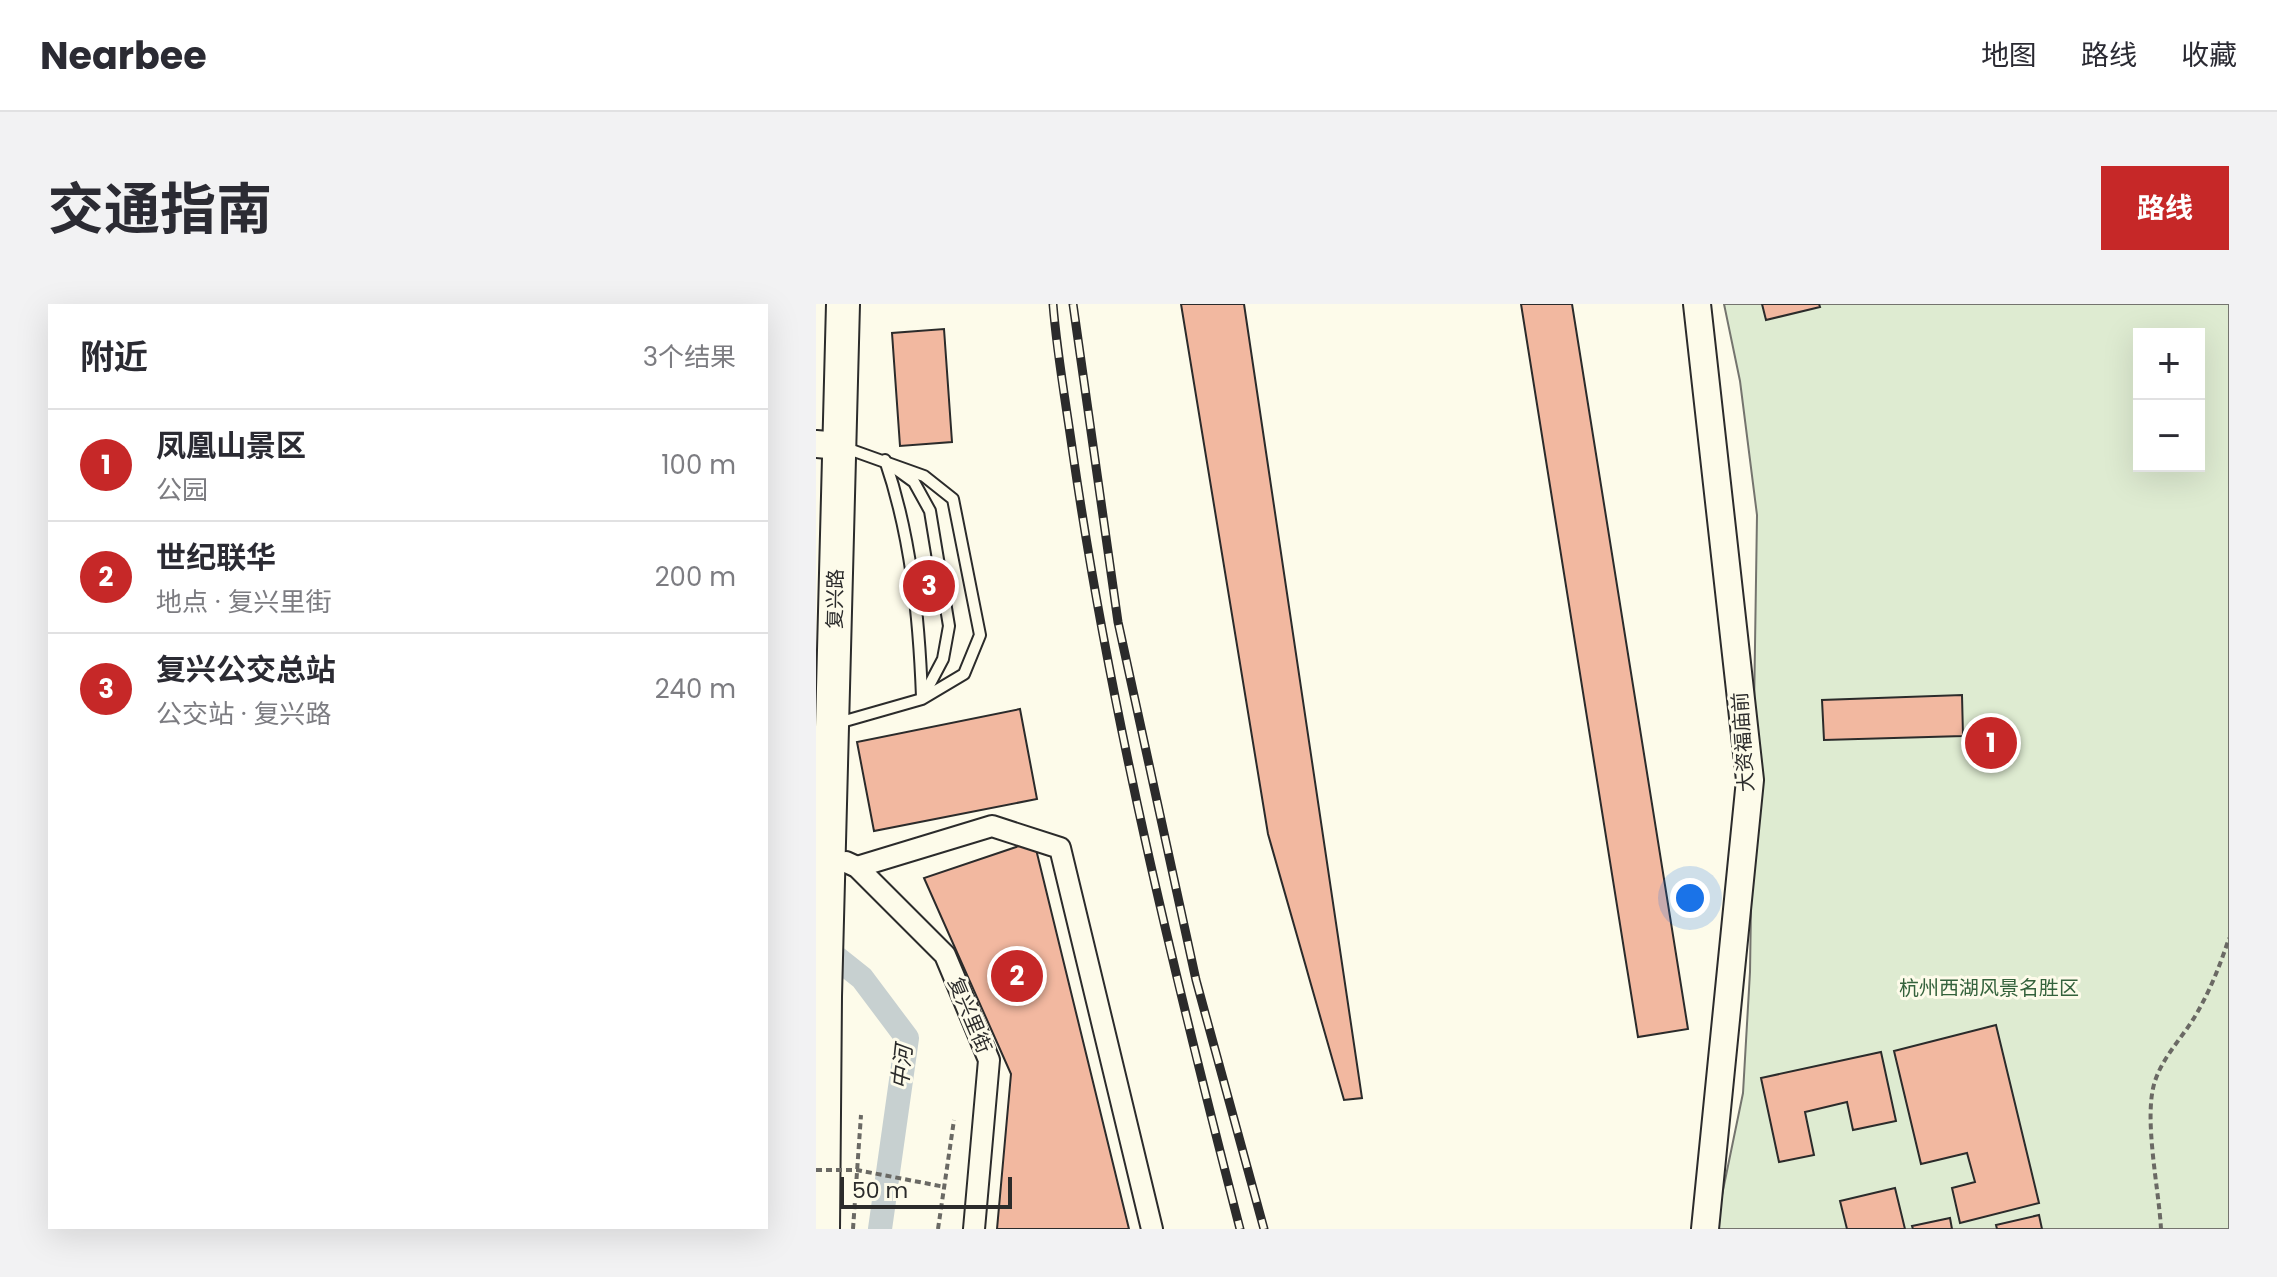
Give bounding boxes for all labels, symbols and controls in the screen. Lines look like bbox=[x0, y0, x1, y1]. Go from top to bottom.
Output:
text: Nearbee bbox=[40, 29, 207, 82]
text: 地图 bbox=[1981, 36, 2037, 75]
text: 路线 bbox=[2081, 36, 2137, 75]
text: 收藏 bbox=[2181, 36, 2237, 75]
button: 路线 bbox=[2101, 166, 2229, 250]
text: 交通指南 bbox=[48, 170, 272, 249]
map controls bbox=[2133, 328, 2205, 472]
button: + bbox=[2133, 328, 2205, 400]
text: 附近 bbox=[80, 333, 148, 381]
text: 3个结果 bbox=[643, 339, 736, 375]
button: − bbox=[2133, 400, 2205, 472]
text: 凤凰山景区 bbox=[156, 424, 306, 467]
text: 1 bbox=[101, 447, 111, 483]
text: 100 m bbox=[661, 447, 736, 483]
text: 公园 bbox=[156, 472, 208, 508]
text: 世纪联华 bbox=[156, 536, 276, 579]
pin: 3 bbox=[903, 556, 955, 616]
text: 2 bbox=[99, 559, 113, 595]
text: 200 m bbox=[655, 559, 736, 595]
street label: 复兴路 bbox=[820, 569, 850, 629]
text: 地点 · 复兴里街 bbox=[156, 584, 331, 620]
text: 复兴公交总站 bbox=[156, 648, 336, 691]
text: 3 bbox=[98, 671, 114, 707]
text: 240 m bbox=[655, 671, 736, 707]
street label: 大资福庙前 bbox=[1726, 691, 1760, 793]
text: 公交站 · 复兴路 bbox=[156, 696, 331, 732]
pin: 1 bbox=[1965, 713, 2017, 773]
your location bbox=[1670, 878, 1710, 918]
pin: 2 bbox=[991, 946, 1043, 1006]
street label: 复兴里街 bbox=[941, 973, 999, 1057]
park label: 杭州西湖风景名胜区 bbox=[1899, 974, 2079, 1002]
water label: 中河 bbox=[884, 1040, 920, 1091]
scale bar bbox=[840, 1173, 1012, 1209]
text: 50 m bbox=[852, 1175, 908, 1206]

